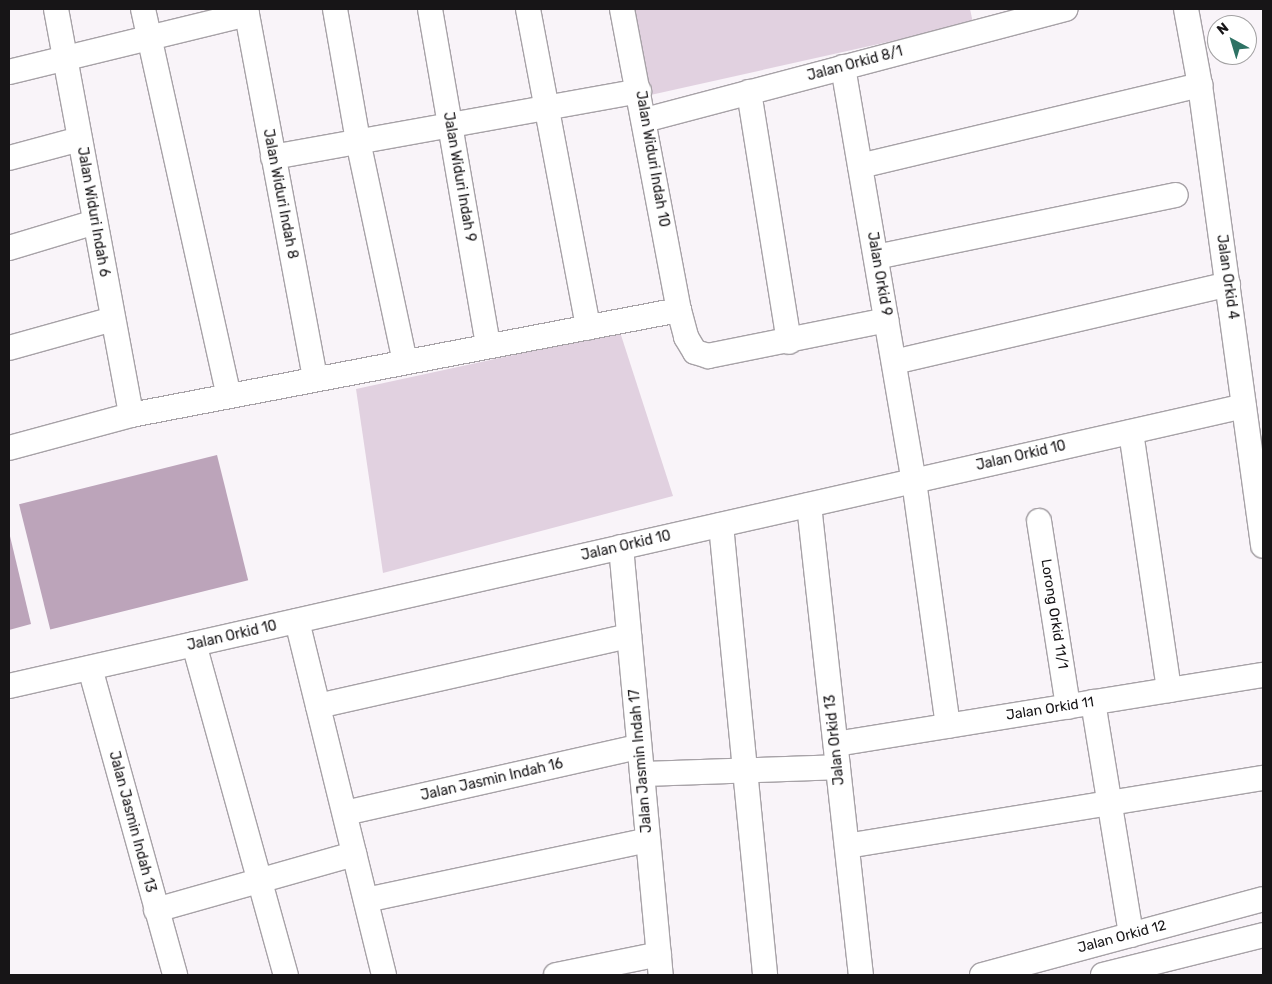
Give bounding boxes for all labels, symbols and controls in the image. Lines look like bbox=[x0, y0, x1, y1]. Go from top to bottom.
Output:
north arrow bbox=[1207, 15, 1257, 65]
text: N bbox=[1214, 19, 1232, 39]
street label: Jalan Orkid 8/1 bbox=[805, 43, 905, 85]
street label: Jalan Widuri Indah 10 bbox=[632, 89, 672, 229]
street label: Jalan Widuri Indah 9 bbox=[439, 111, 479, 243]
street label: Jalan Widuri Indah 8 bbox=[259, 127, 301, 261]
street label: Jalan Widuri Indah 6 bbox=[73, 146, 113, 278]
street label: Jalan Orkid 9 bbox=[863, 231, 895, 317]
street label: Jalan Orkid 4 bbox=[1213, 234, 1241, 320]
street label: Jalan Orkid 10 bbox=[974, 438, 1068, 474]
street label: Jalan Orkid 10 bbox=[579, 528, 673, 564]
street label: Lorong Orkid 11/1 bbox=[1037, 558, 1071, 670]
street label: Jalan Orkid 10 bbox=[185, 618, 279, 654]
street label: Jalan Jasmin Indah 17 bbox=[626, 688, 656, 834]
street label: Jalan Orkid 13 bbox=[822, 694, 848, 786]
street label: Jalan Orkid 11 bbox=[1005, 694, 1095, 724]
street label: Jalan Jasmin Indah 13 bbox=[105, 749, 159, 895]
street label: Jalan Jasmin Indah 16 bbox=[419, 755, 565, 805]
street label: Jalan Orkid 12 bbox=[1076, 917, 1168, 957]

